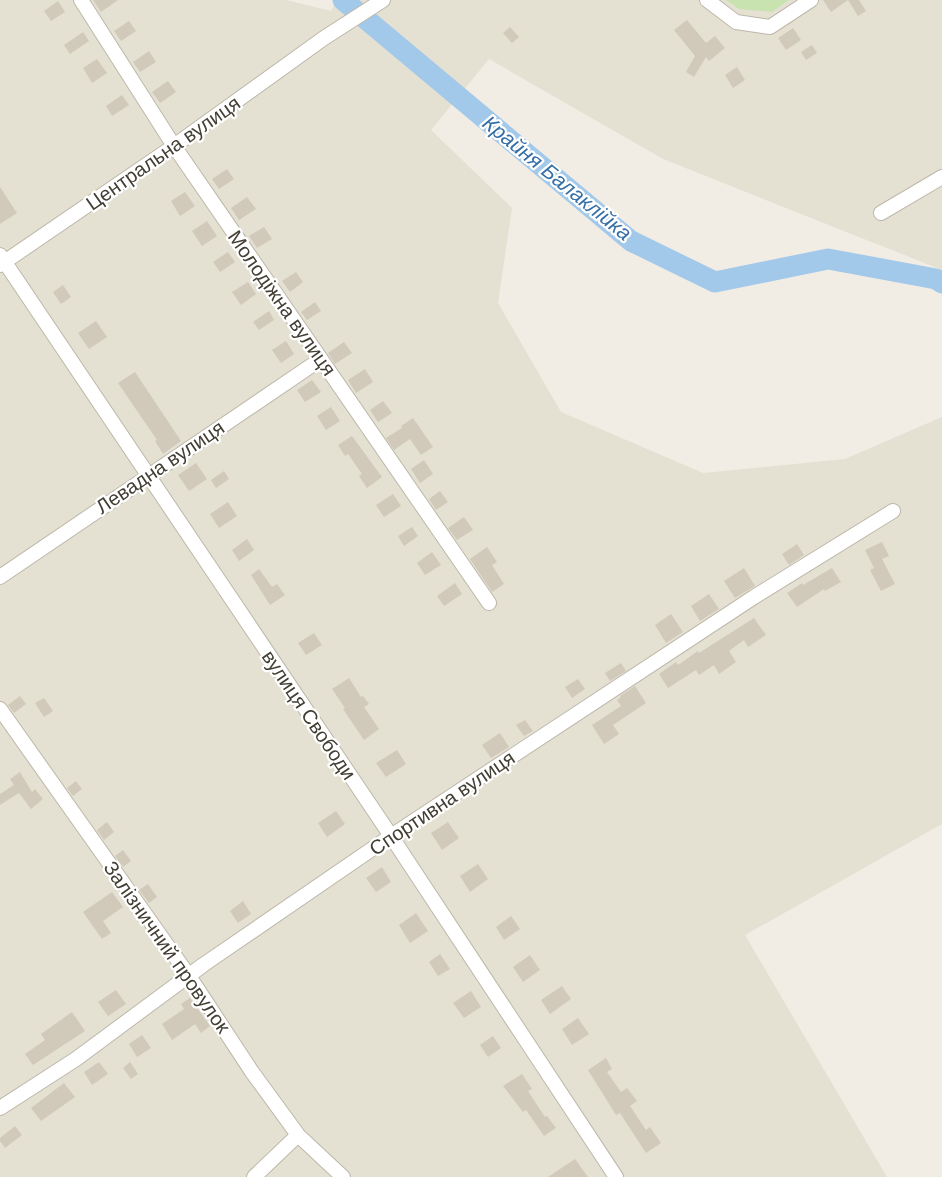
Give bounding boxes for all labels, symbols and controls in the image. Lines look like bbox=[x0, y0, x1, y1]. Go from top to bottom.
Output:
street label: Центральна вулиця bbox=[81, 90, 245, 216]
water label: Крайня Балаклійка bbox=[477, 109, 637, 247]
street label: Молодіжна вулиця bbox=[222, 225, 342, 381]
street label: Левадна вулиця bbox=[91, 414, 229, 520]
street label: вулиця Свободи bbox=[256, 645, 362, 785]
street label: Спортивна вулиця bbox=[364, 745, 520, 861]
street label: Залізничний провулок bbox=[98, 856, 236, 1038]

